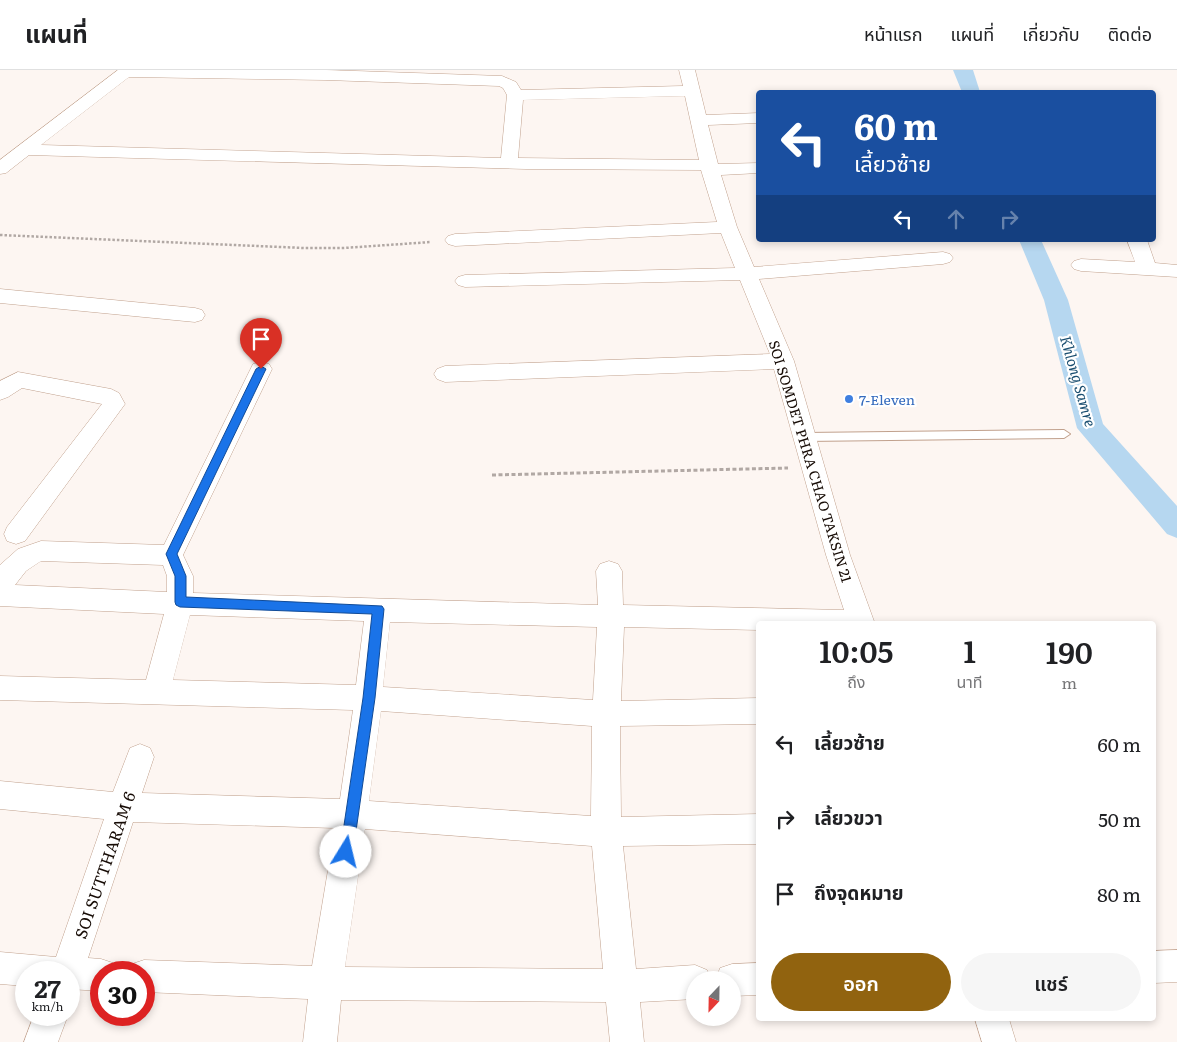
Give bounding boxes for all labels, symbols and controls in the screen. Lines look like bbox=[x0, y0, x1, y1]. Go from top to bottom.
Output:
text: แผนที่ bbox=[25, 15, 88, 50]
text: หน้าแรก bbox=[864, 20, 922, 47]
text: แผนที่ bbox=[950, 20, 994, 47]
text: เกี่ยวกับ bbox=[1022, 20, 1080, 47]
text: ติดต่อ bbox=[1108, 20, 1152, 47]
text: 60 m bbox=[854, 99, 938, 151]
icon: left bbox=[771, 110, 836, 175]
text: เลี้ยวซ้าย bbox=[854, 146, 931, 179]
icon: left bbox=[889, 205, 917, 233]
icon: ahead bbox=[942, 205, 970, 233]
icon: right bbox=[995, 205, 1023, 233]
pin bbox=[240, 318, 282, 369]
icon: arrive bbox=[247, 325, 275, 353]
water label: Khlong Samre bbox=[1055, 333, 1103, 429]
street label: SOI SOMDET PHRA CHAO TAKSIN 21 bbox=[765, 337, 858, 585]
place label: 7-Eleven bbox=[859, 389, 915, 409]
marker: 7-Eleven bbox=[843, 393, 855, 405]
text: 10:05 bbox=[819, 628, 893, 672]
text: 1 bbox=[963, 628, 976, 672]
text: 190 bbox=[1046, 629, 1093, 673]
text: ถึง bbox=[847, 669, 865, 693]
text: นาที bbox=[957, 669, 983, 693]
text: m bbox=[1062, 670, 1077, 694]
text: เลี้ยวซ้าย bbox=[814, 728, 885, 756]
icon: left bbox=[771, 730, 799, 758]
text: 60 m bbox=[1098, 730, 1141, 758]
street label: SOI SUTTHARAM 6 bbox=[68, 788, 141, 942]
text: เลี้ยวขวา bbox=[814, 803, 883, 831]
icon: right bbox=[771, 805, 799, 833]
text: 50 m bbox=[1098, 805, 1141, 833]
position arrow bbox=[319, 825, 371, 877]
text: ถึงจุดหมาย bbox=[814, 878, 904, 906]
icon: arrive bbox=[771, 880, 799, 908]
text: 80 m bbox=[1097, 880, 1141, 908]
button: ออก bbox=[771, 953, 951, 1011]
button: แชร์ bbox=[961, 953, 1141, 1011]
speed limit sign: 30 bbox=[90, 961, 155, 1026]
text: 27 bbox=[34, 969, 61, 1006]
north arrow bbox=[686, 971, 741, 1026]
map controls bbox=[686, 971, 741, 1026]
text: km/h bbox=[32, 997, 63, 1015]

